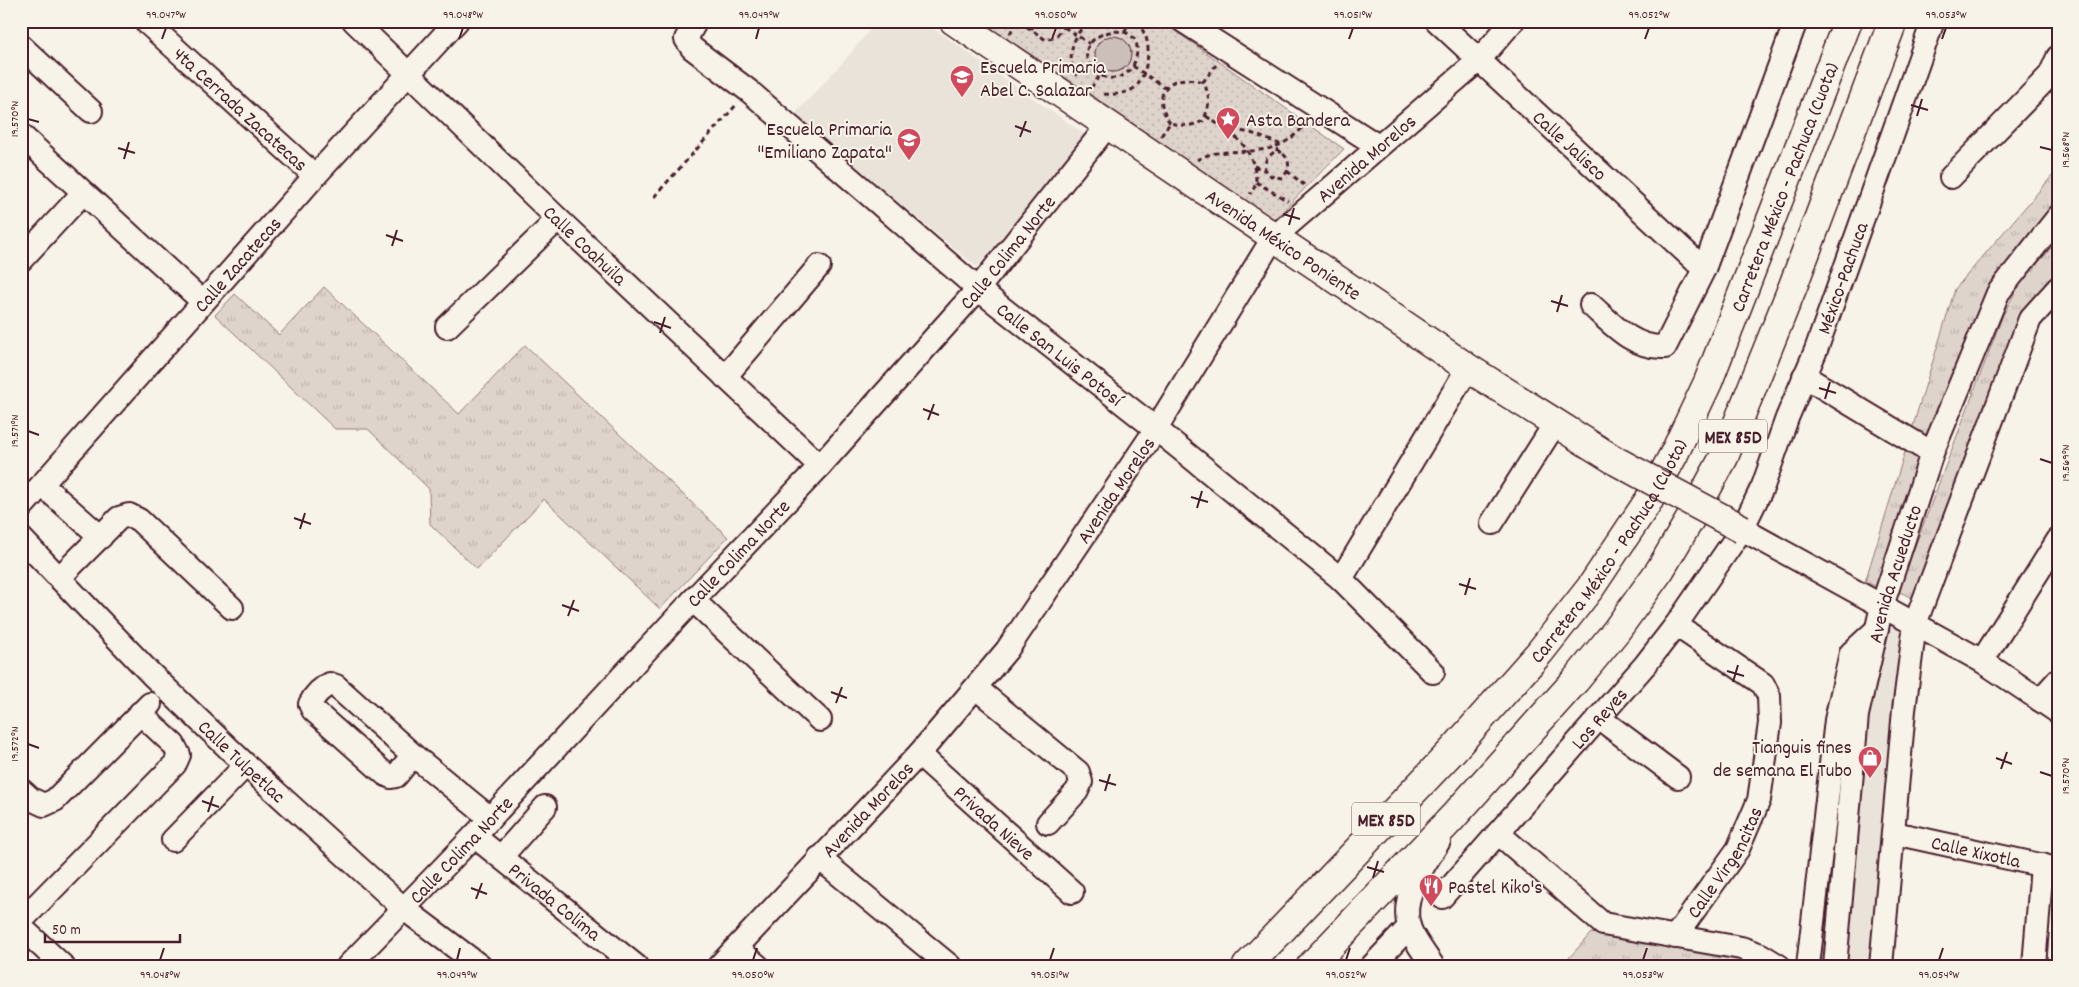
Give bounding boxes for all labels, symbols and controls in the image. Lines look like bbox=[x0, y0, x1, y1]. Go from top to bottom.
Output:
text: 99.047°W bbox=[146, 7, 186, 24]
text: 99.048°W bbox=[443, 7, 483, 24]
text: 99.049°W bbox=[739, 7, 779, 24]
text: 99.050°W bbox=[1035, 7, 1077, 24]
text: 99.051°W bbox=[1334, 7, 1372, 24]
text: 99.052°W bbox=[1628, 7, 1670, 24]
text: 99.053°W bbox=[1925, 7, 1967, 24]
street label: 4ta Cerrada Zacatecas bbox=[165, 42, 313, 180]
place label: Escuela Primaria Abel C. Salazar bbox=[980, 55, 1106, 106]
street label: Carretera México - Pachuca (Cuota) bbox=[1725, 59, 1848, 317]
school or university icon: Escuela Primaria Abel C. Salazar bbox=[949, 64, 975, 98]
text: 19.570°N bbox=[7, 101, 24, 137]
street label: Calle Jalisco bbox=[1525, 105, 1612, 189]
place icon: Asta Bandera bbox=[1215, 106, 1241, 140]
place label: Asta Bandera bbox=[1246, 108, 1350, 136]
street label: Avenida Morelos bbox=[1312, 109, 1424, 211]
place label: Escuela Primaria "Emiliano Zapata" bbox=[757, 117, 893, 168]
school or university icon: Escuela Primaria "Emiliano Zapata" bbox=[896, 127, 922, 161]
text: 19.568°N bbox=[2058, 132, 2075, 168]
street label: Avenida México Poniente bbox=[1199, 184, 1366, 309]
street label: Calle Colima Norte bbox=[955, 190, 1064, 317]
street label: Calle Coahuila bbox=[535, 200, 632, 294]
street label: Calle Zacatecas bbox=[189, 212, 290, 320]
street label: México-Pachuca bbox=[1812, 218, 1878, 339]
street label: Calle San Luis Potosí bbox=[989, 297, 1129, 415]
text: 19.571°N bbox=[7, 415, 24, 447]
road number: MEX 85D bbox=[1699, 420, 1767, 452]
street label: Avenida Morelos bbox=[1071, 432, 1164, 550]
street label: Carretera México - Pachuca (Cuota) bbox=[1525, 435, 1696, 671]
text: 19.569°N bbox=[2058, 445, 2075, 481]
street label: Calle Colima Norte bbox=[682, 494, 798, 615]
street label: Avenida Acueducto bbox=[1863, 502, 1931, 646]
street label: Los Reyes bbox=[1566, 683, 1636, 757]
street label: Calle Tulpetlac bbox=[190, 715, 290, 811]
text: 19.572°N bbox=[7, 726, 24, 762]
place label: Tianguis fines de semana El Tubo bbox=[1713, 735, 1852, 786]
shop icon: Tianguis fines de semana El Tubo bbox=[1857, 745, 1883, 779]
street label: Avenida Morelos bbox=[817, 756, 922, 865]
text: 19.570°N bbox=[2058, 758, 2075, 794]
street label: Privada Nieve bbox=[946, 780, 1040, 869]
street label: Calle Colima Norte bbox=[404, 791, 521, 912]
road number: MEX 85D bbox=[1352, 802, 1420, 836]
street label: Calle Virgencitas bbox=[1682, 803, 1771, 925]
street label: Calle Xixotla bbox=[1928, 831, 2023, 877]
street label: Privada Colima bbox=[501, 858, 606, 950]
restaurant icon: Pastel Kiko's bbox=[1418, 873, 1444, 907]
place label: Pastel Kiko's bbox=[1448, 875, 1543, 903]
scale bar bbox=[45, 912, 180, 944]
text: 50 m bbox=[52, 920, 81, 942]
text: 99.048°W bbox=[140, 967, 180, 984]
text: 99.049°W bbox=[437, 967, 477, 984]
text: 99.050°W bbox=[732, 967, 774, 984]
text: 99.051°W bbox=[1031, 967, 1069, 984]
text: 99.052°W bbox=[1325, 967, 1367, 984]
text: 99.053°W bbox=[1622, 967, 1664, 984]
text: 99.054°W bbox=[1919, 967, 1960, 984]

